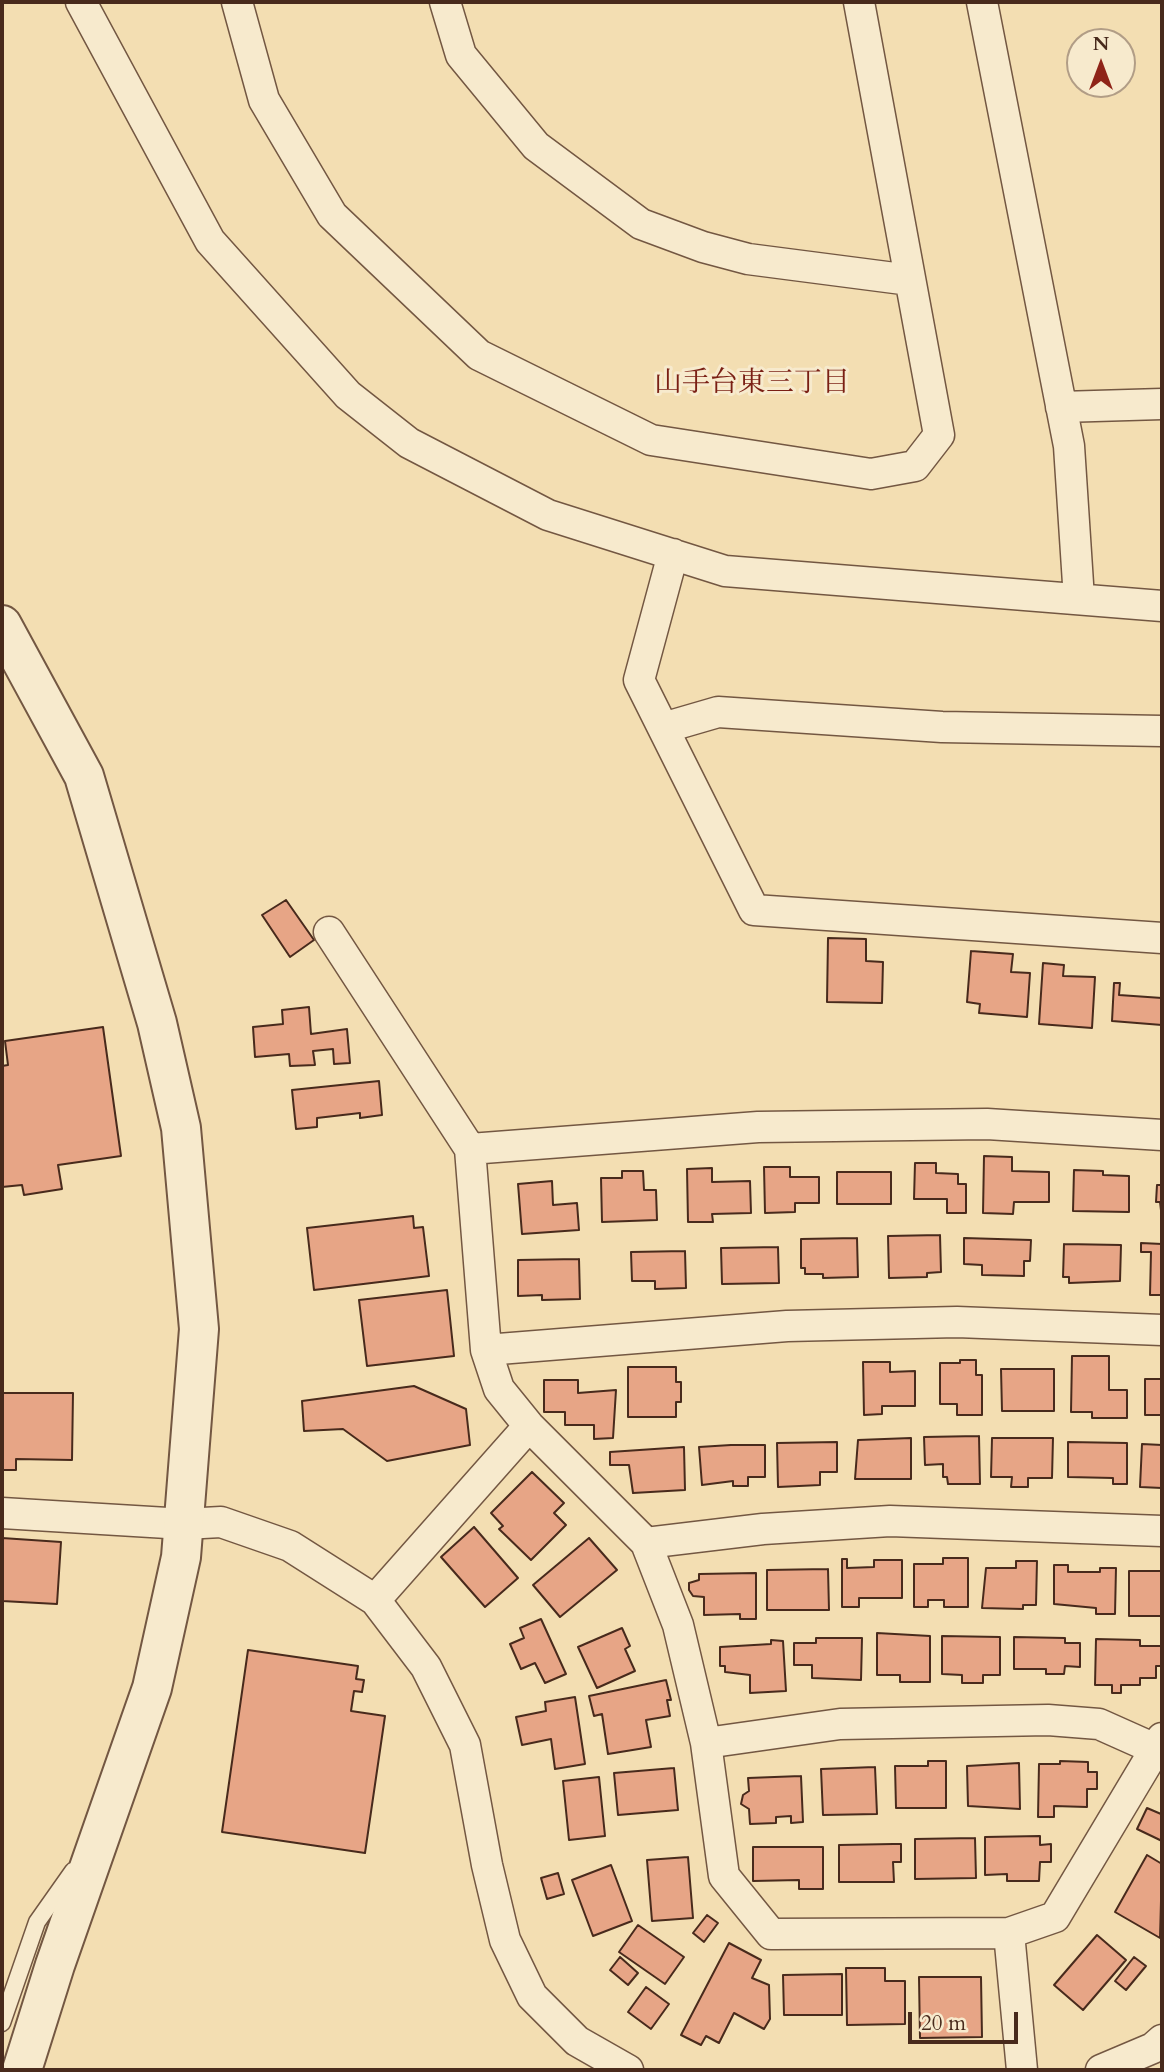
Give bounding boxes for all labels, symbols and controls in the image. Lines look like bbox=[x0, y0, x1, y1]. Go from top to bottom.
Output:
north arrow bbox=[1066, 28, 1136, 98]
text: N bbox=[1093, 31, 1109, 57]
district label: 山手台東三丁目 bbox=[654, 368, 850, 402]
scale bar bbox=[912, 1998, 1022, 2042]
text: 20 m bbox=[921, 2009, 966, 2038]

